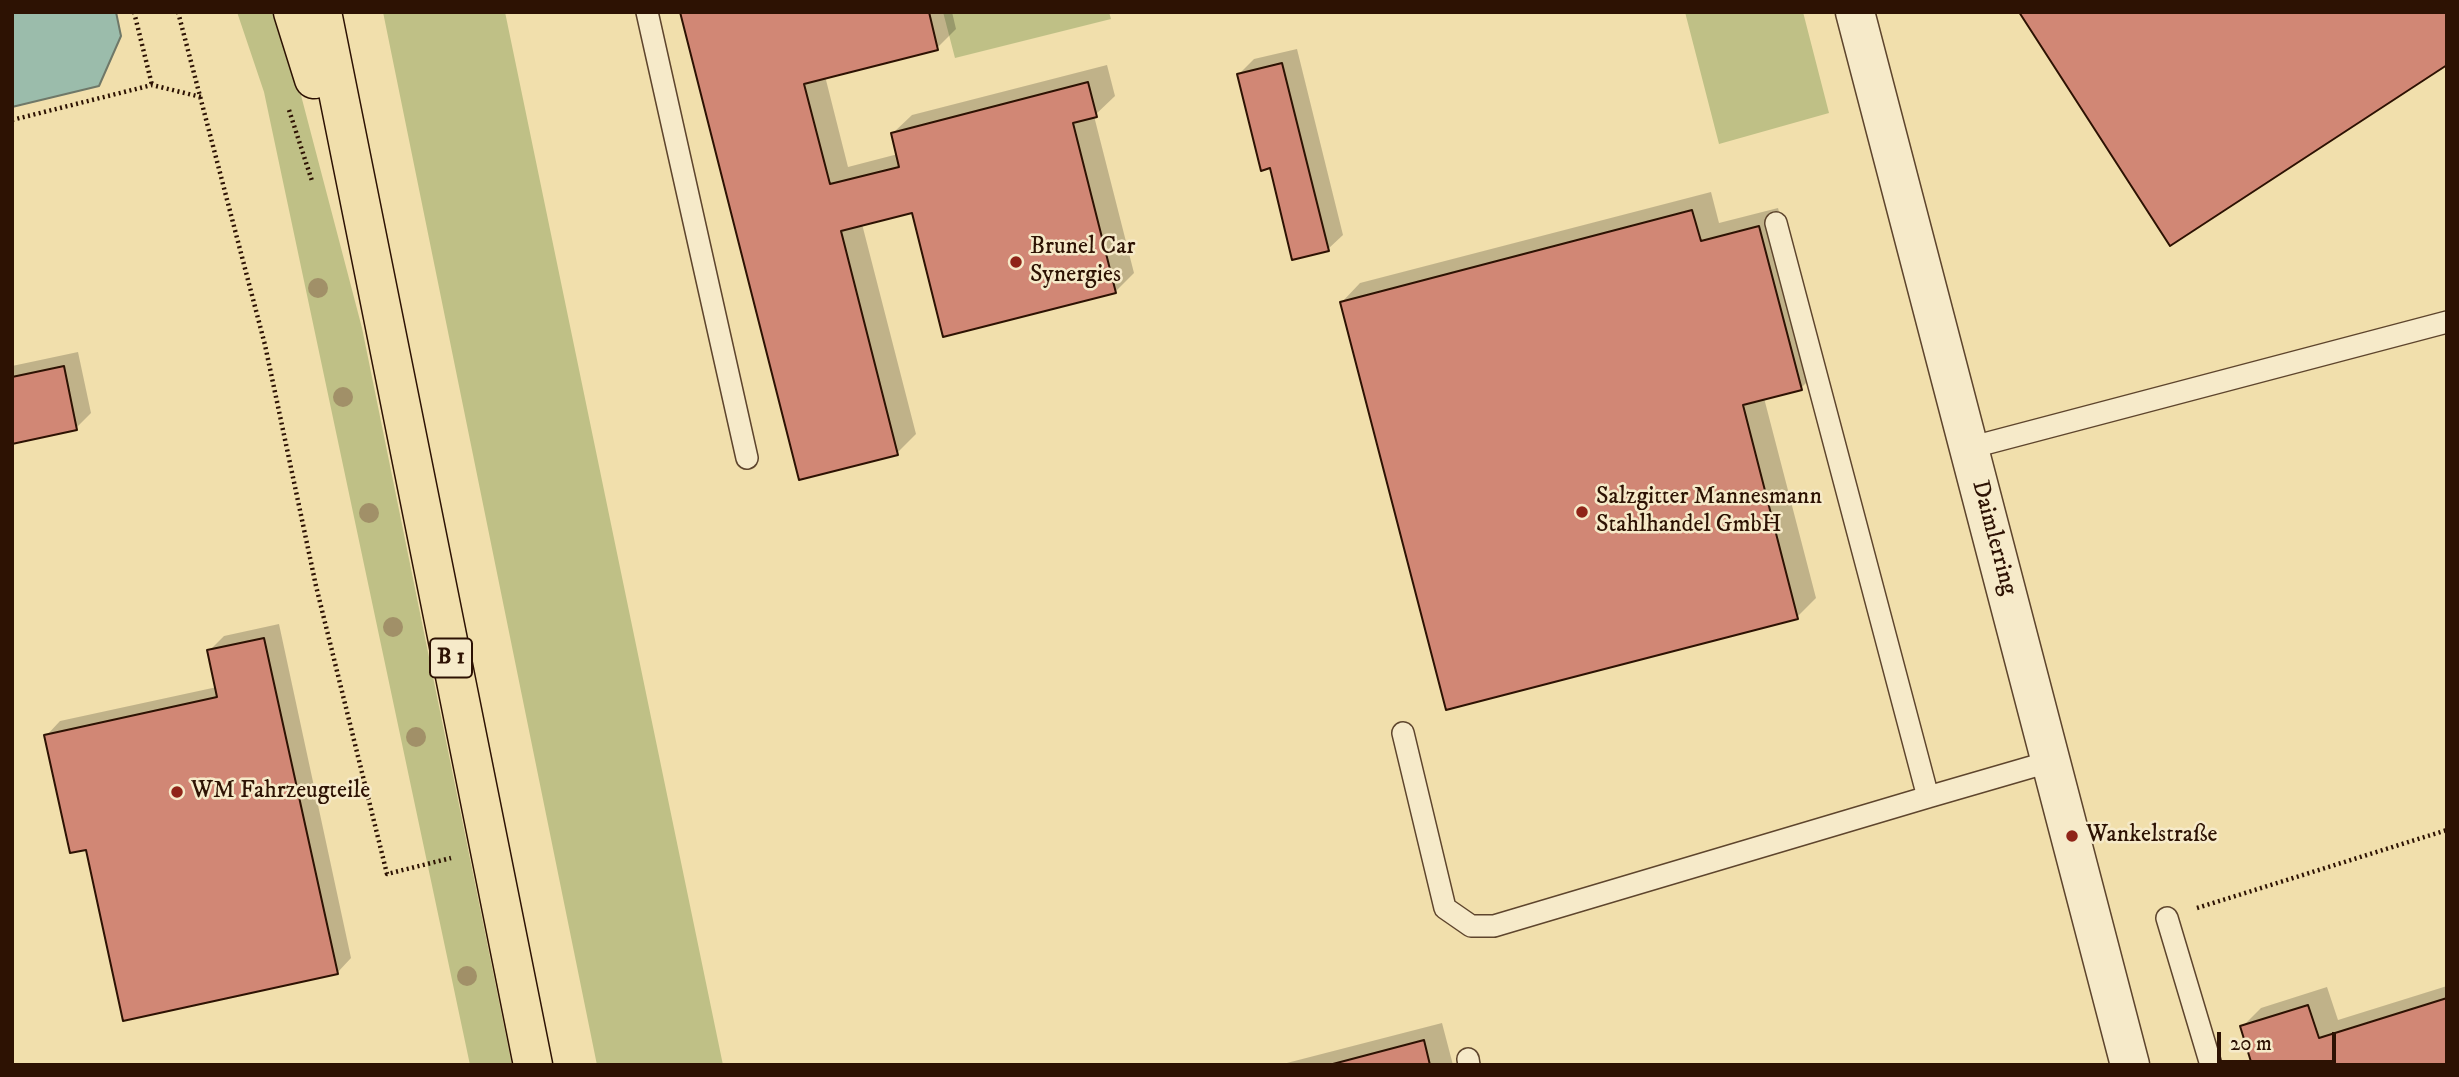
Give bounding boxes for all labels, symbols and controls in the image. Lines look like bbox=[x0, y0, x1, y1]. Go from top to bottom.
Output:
place label: Brunel Car Synergies bbox=[1030, 234, 1135, 290]
marker: Brunel Car Synergies bbox=[1008, 254, 1024, 270]
street label: Daimlerring bbox=[1964, 477, 2022, 599]
place label: Salzgitter Mannesmann Stahlhandel GmbH bbox=[1596, 484, 1822, 540]
marker: Salzgitter Mannesmann Stahlhandel GmbH bbox=[1574, 504, 1590, 520]
road number: B 1 bbox=[430, 638, 472, 678]
place label: WM Fahrzeugteile bbox=[191, 778, 370, 806]
marker: WM Fahrzeugteile bbox=[169, 784, 185, 800]
place label: Wankelstraße bbox=[2086, 822, 2217, 850]
marker: Wankelstraße bbox=[2064, 828, 2080, 844]
scale bar bbox=[2221, 1018, 2340, 1062]
text: 20 m bbox=[2230, 1031, 2272, 1057]

